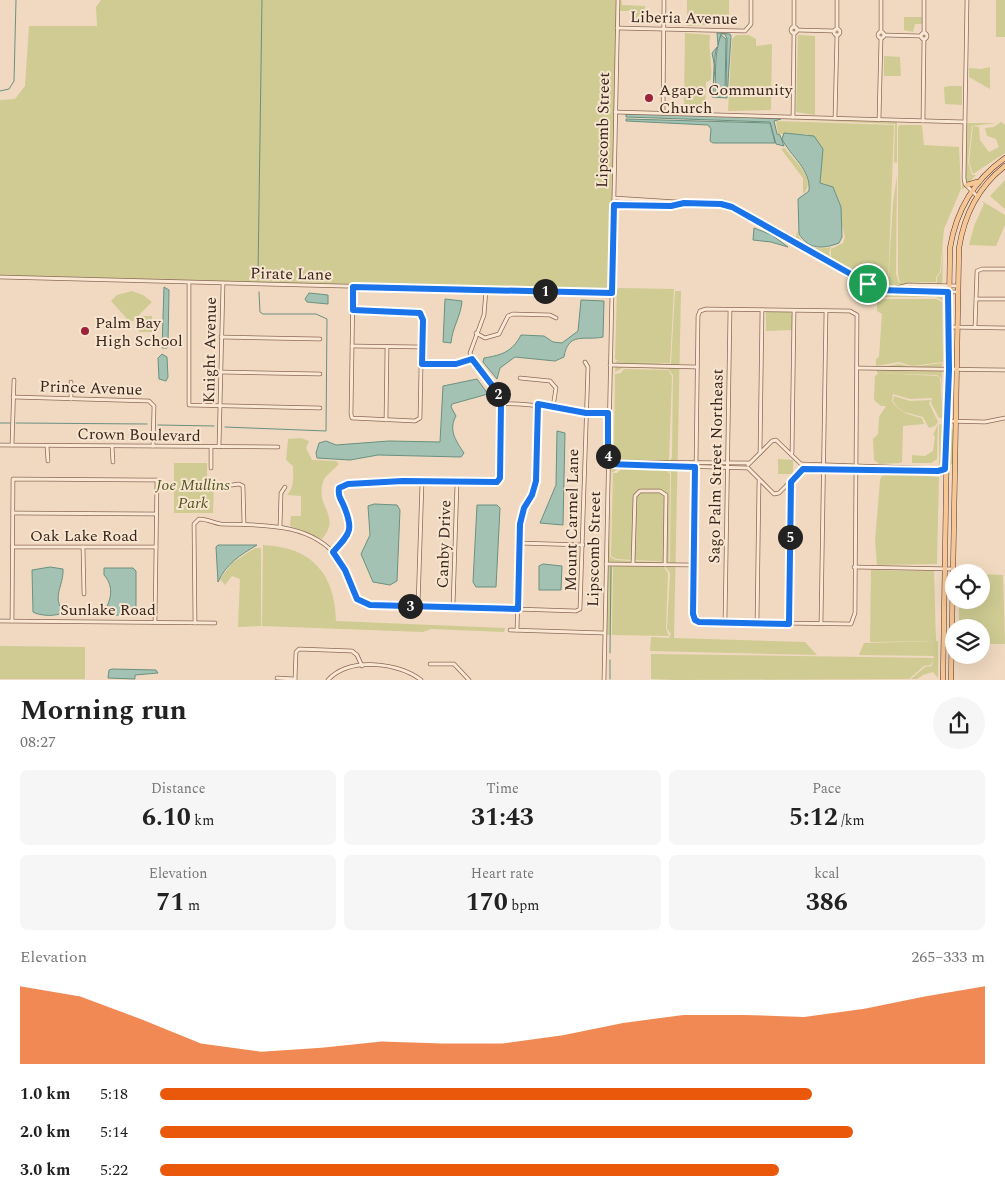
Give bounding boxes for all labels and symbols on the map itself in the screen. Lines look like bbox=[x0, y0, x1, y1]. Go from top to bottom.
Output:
street label: Liberia Avenue bbox=[630, 5, 738, 31]
street label: Lipscomb Street bbox=[590, 72, 616, 188]
place label: Agape Community Church bbox=[659, 78, 794, 120]
marker: Agape Community Church bbox=[643, 92, 655, 104]
street label: Pirate Lane bbox=[250, 261, 332, 287]
pin bbox=[847, 263, 889, 305]
pin: 1 bbox=[532, 278, 558, 304]
street label: Knight Avenue bbox=[197, 297, 223, 403]
place label: Palm Bay High School bbox=[95, 311, 183, 353]
marker: Palm Bay High School bbox=[79, 325, 91, 337]
street label: Sago Palm Street Northeast bbox=[702, 368, 730, 564]
street label: Prince Avenue bbox=[39, 374, 143, 402]
pin: 2 bbox=[486, 382, 510, 406]
street label: Crown Boulevard bbox=[77, 422, 201, 448]
pin: 4 bbox=[596, 444, 620, 468]
street label: Mount Carmel Lane bbox=[559, 448, 585, 592]
park label: Joe Mullins Park bbox=[155, 473, 230, 515]
street label: Lipscomb Street bbox=[581, 491, 607, 607]
street label: Canby Drive bbox=[430, 499, 458, 589]
street label: Oak Lake Road bbox=[30, 524, 138, 548]
pin: 5 bbox=[778, 524, 802, 550]
pin: 3 bbox=[398, 594, 422, 618]
street label: Sunlake Road bbox=[60, 598, 156, 622]

